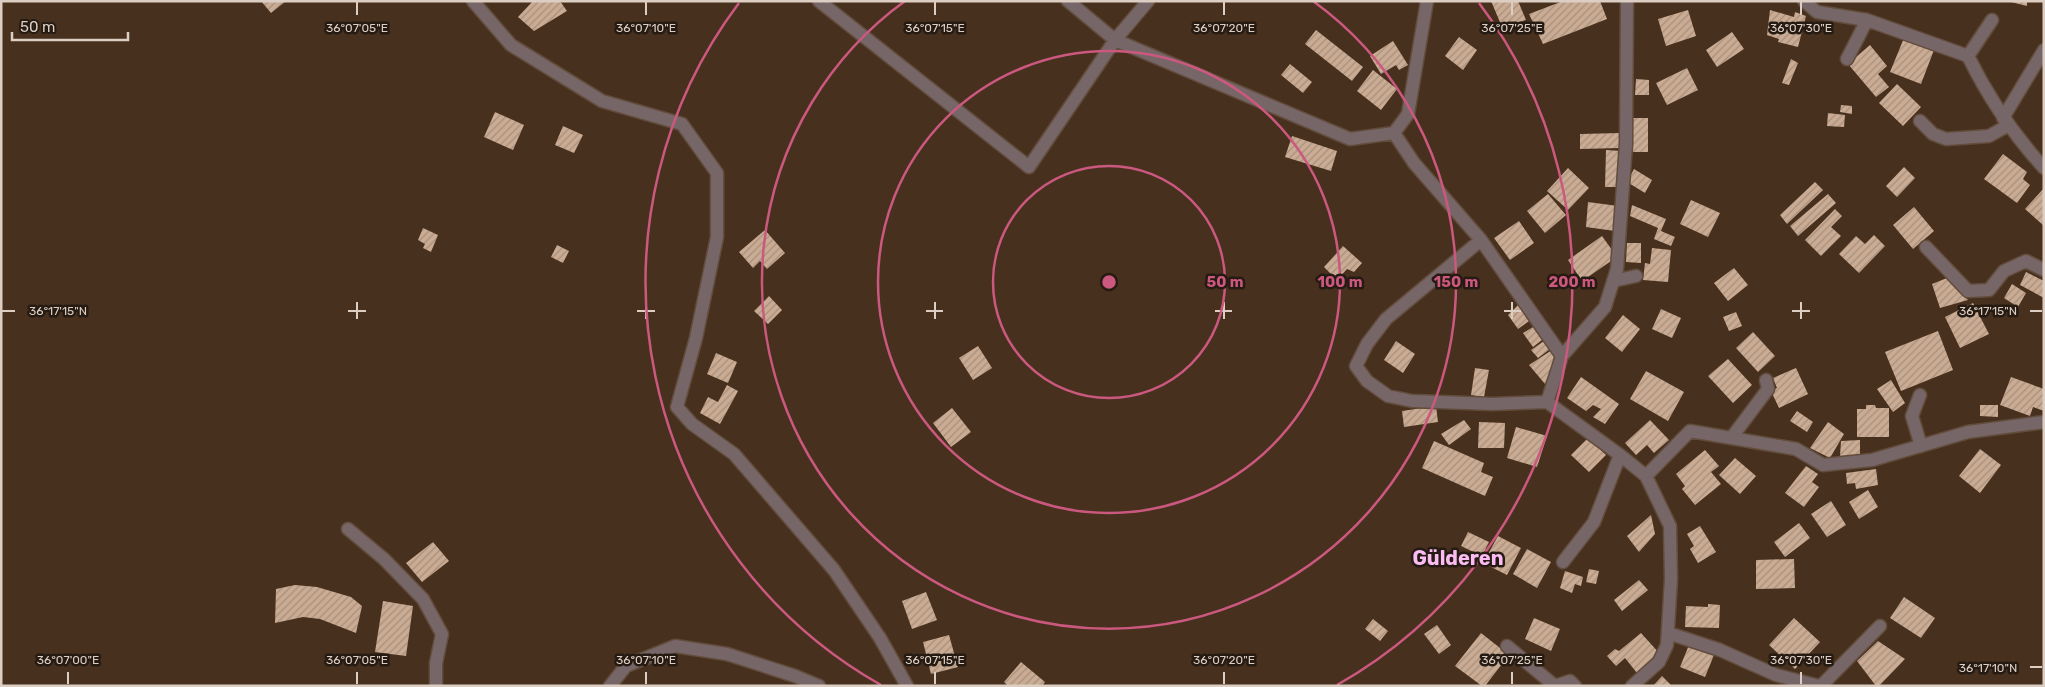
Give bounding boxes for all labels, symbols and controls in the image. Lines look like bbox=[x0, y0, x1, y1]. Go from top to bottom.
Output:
scale bar bbox=[12, 10, 129, 42]
text: 50 m bbox=[20, 18, 55, 36]
text: 36°07'05"E bbox=[326, 21, 388, 35]
text: 36°07'10"E bbox=[616, 21, 676, 35]
text: 36°07'15"E bbox=[905, 21, 965, 35]
text: 36°07'20"E bbox=[1193, 21, 1255, 35]
text: 36°07'25"E bbox=[1481, 21, 1543, 35]
text: 36°07'30"E bbox=[1770, 21, 1832, 35]
centre of rings bbox=[1100, 273, 1118, 291]
text: 50 m bbox=[1207, 273, 1243, 291]
text: 100 m bbox=[1318, 273, 1362, 291]
text: 150 m bbox=[1434, 273, 1478, 291]
text: 200 m bbox=[1548, 273, 1596, 291]
text: 36°17'15"N bbox=[29, 304, 87, 318]
text: 36°17'15"N bbox=[1959, 304, 2017, 318]
district label: Gülderen bbox=[1412, 546, 1504, 570]
text: 36°07'00"E bbox=[37, 653, 99, 667]
text: 36°07'05"E bbox=[326, 653, 388, 667]
text: 36°07'10"E bbox=[616, 653, 676, 667]
text: 36°07'15"E bbox=[905, 653, 965, 667]
text: 36°07'20"E bbox=[1193, 653, 1255, 667]
text: 36°07'25"E bbox=[1481, 653, 1543, 667]
text: 36°07'30"E bbox=[1770, 653, 1832, 667]
text: 36°17'10"N bbox=[1959, 661, 2017, 675]

